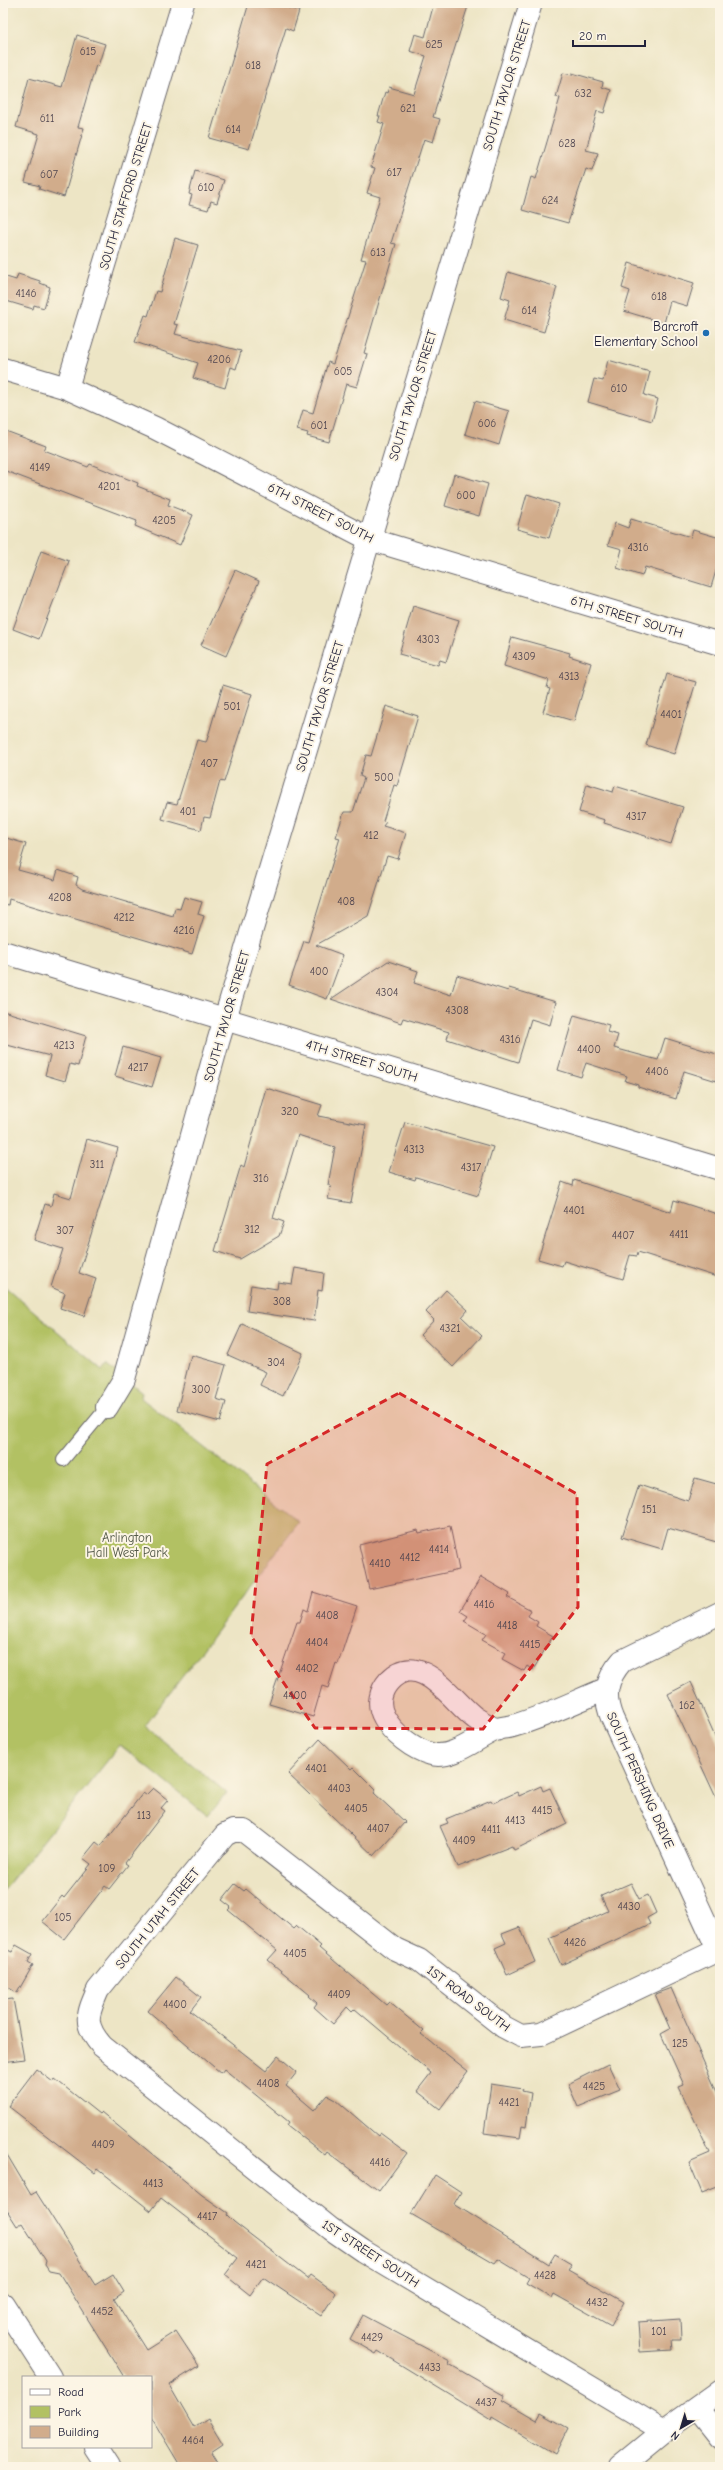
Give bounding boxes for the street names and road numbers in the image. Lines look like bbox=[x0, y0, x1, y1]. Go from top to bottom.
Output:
street label: SOUTH TAYLOR STREET bbox=[479, 18, 534, 152]
street label: SOUTH STAFFORD STREET bbox=[96, 121, 155, 271]
street label: SOUTH TAYLOR STREET bbox=[385, 328, 440, 462]
street label: 6TH STREET SOUTH bbox=[265, 479, 376, 546]
street label: 6TH STREET SOUTH bbox=[569, 592, 685, 641]
street label: SOUTH TAYLOR STREET bbox=[292, 639, 347, 773]
street label: SOUTH TAYLOR STREET bbox=[201, 949, 252, 1084]
street label: 4TH STREET SOUTH bbox=[304, 1036, 420, 1085]
street label: SOUTH PERSHING DRIVE bbox=[604, 1710, 677, 1851]
street label: SOUTH UTAH STREET bbox=[112, 1865, 203, 1972]
street label: 1ST ROAD SOUTH bbox=[424, 1962, 513, 2035]
street label: 1ST STREET SOUTH bbox=[319, 2216, 422, 2290]

